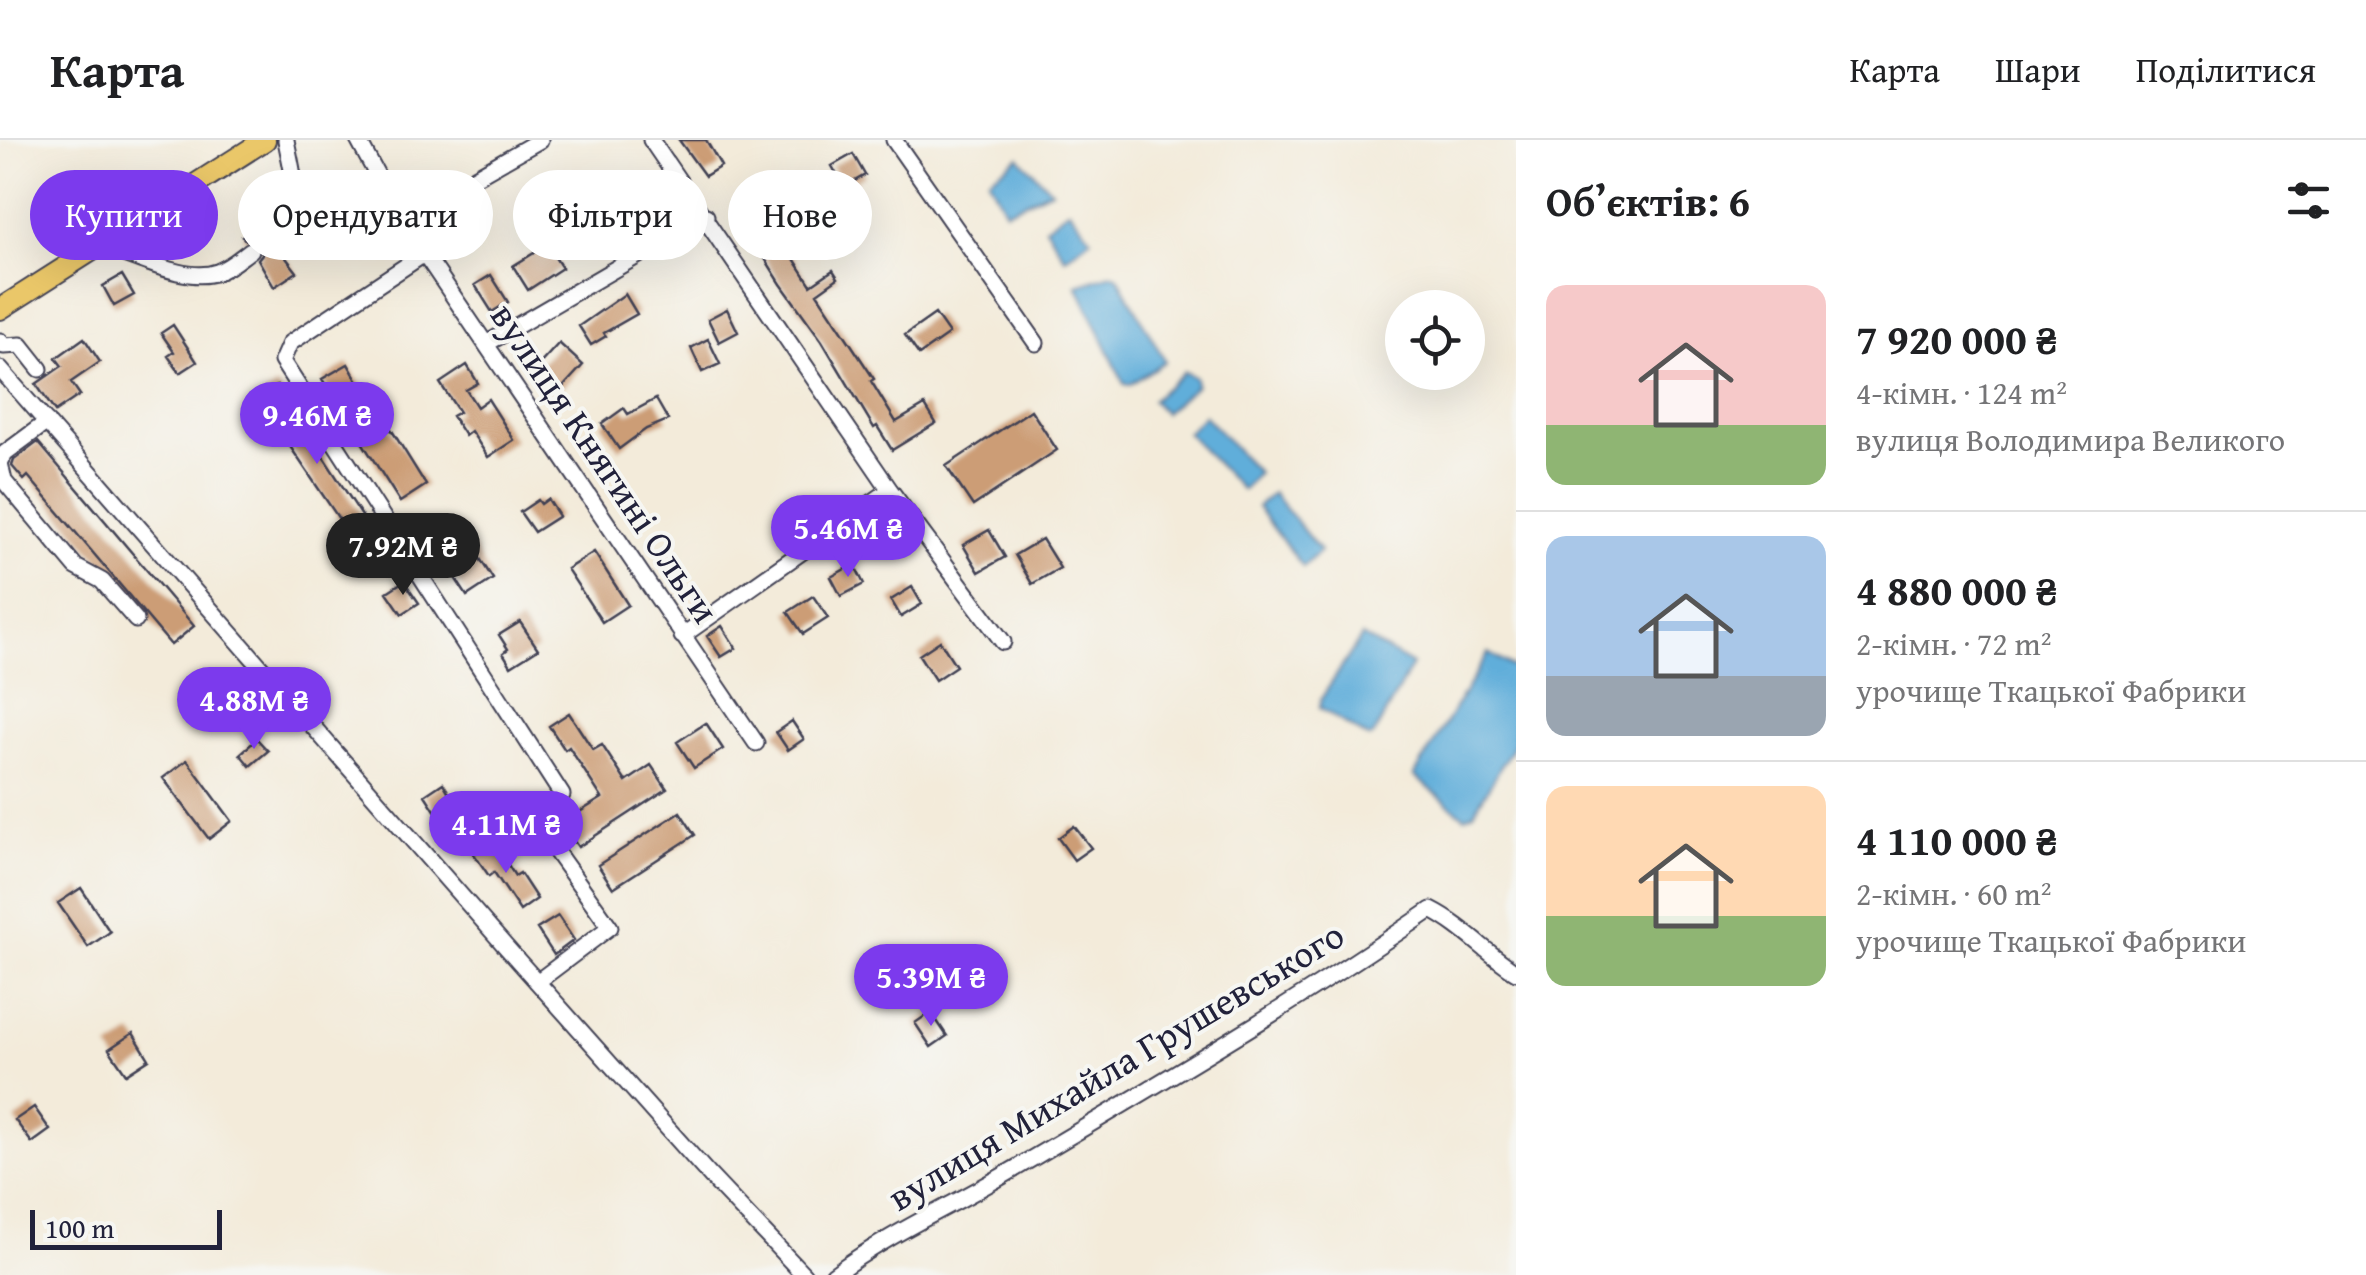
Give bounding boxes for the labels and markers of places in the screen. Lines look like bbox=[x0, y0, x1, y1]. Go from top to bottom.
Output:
pin: 9.46M ₴ bbox=[225, 382, 409, 467]
pin: 5.46M ₴ bbox=[756, 495, 940, 580]
pin: 7.92M ₴ bbox=[311, 513, 495, 598]
pin: 4.88M ₴ bbox=[162, 667, 346, 752]
pin: 4.11M ₴ bbox=[414, 791, 598, 876]
pin: 5.39M ₴ bbox=[839, 944, 1023, 1029]

